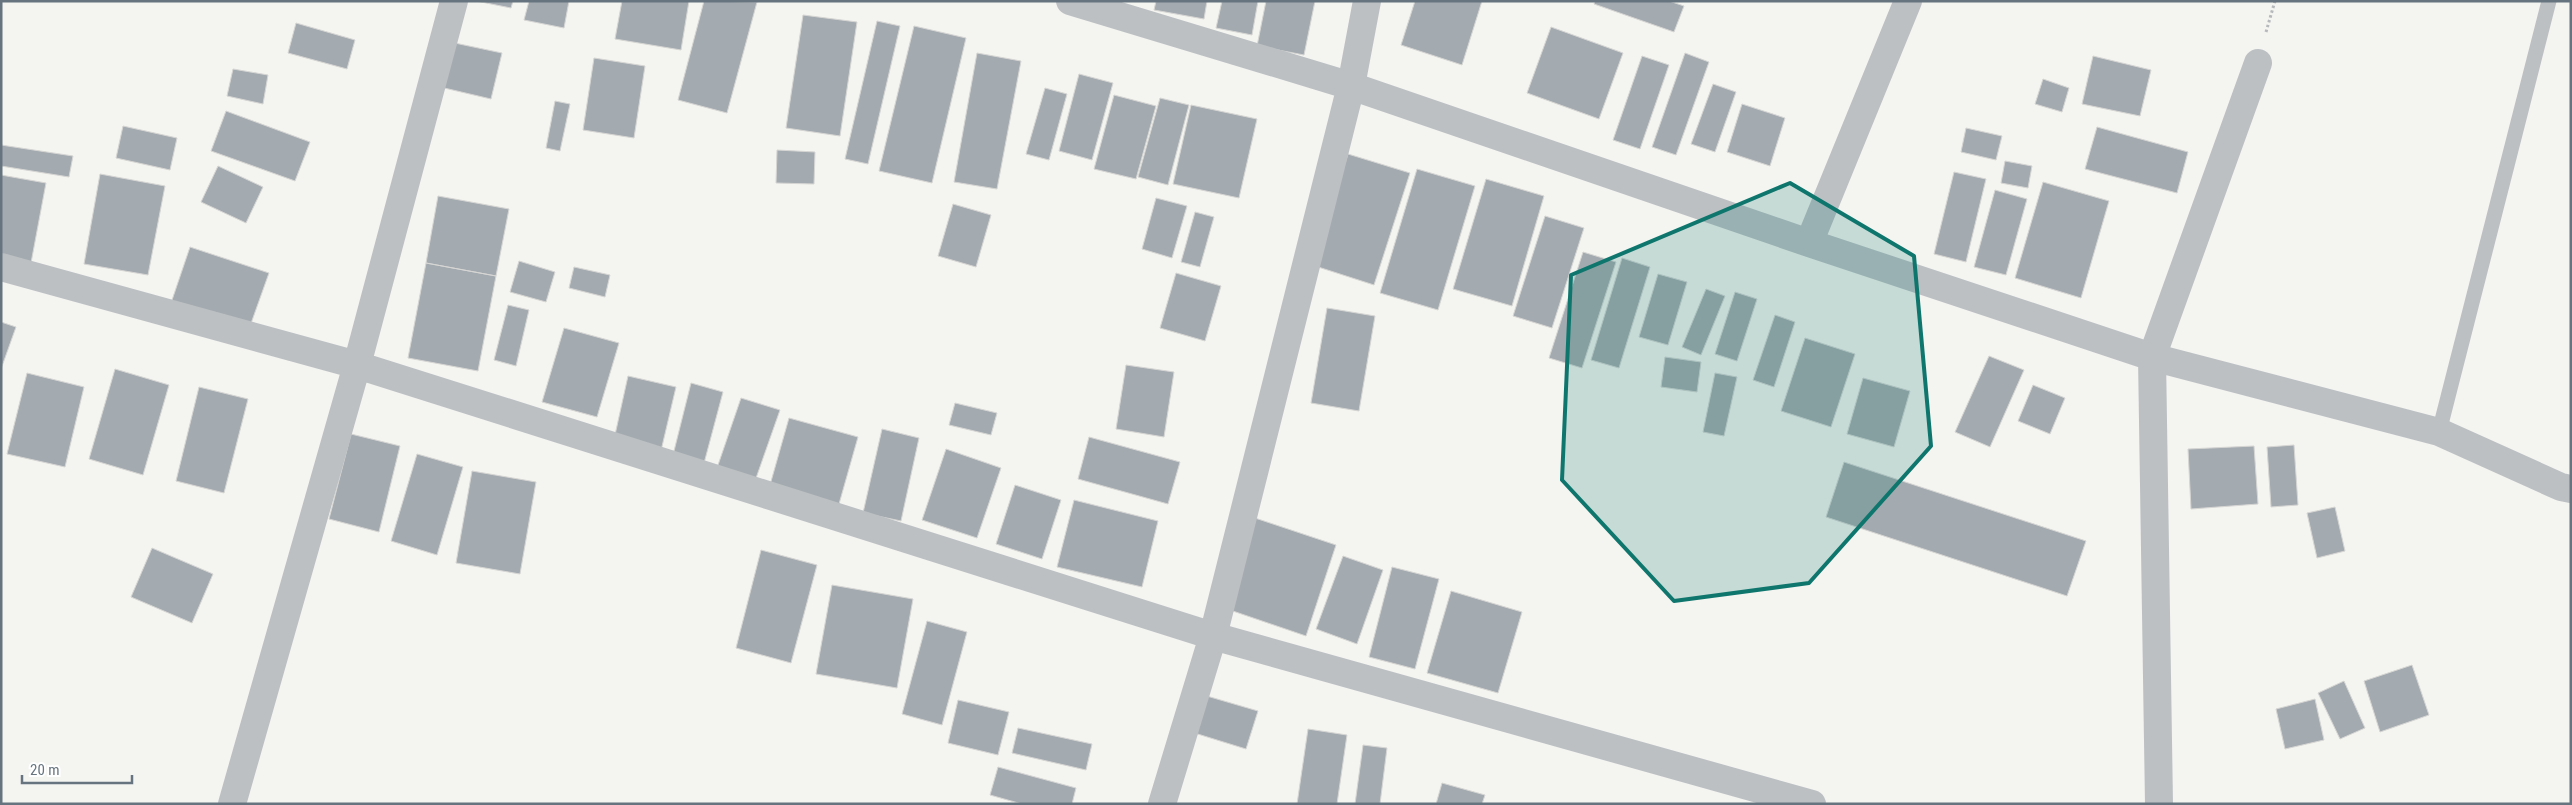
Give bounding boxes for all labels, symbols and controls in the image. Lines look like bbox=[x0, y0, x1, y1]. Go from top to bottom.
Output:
scale bar bbox=[22, 752, 132, 784]
text: 20 m bbox=[30, 761, 60, 779]

